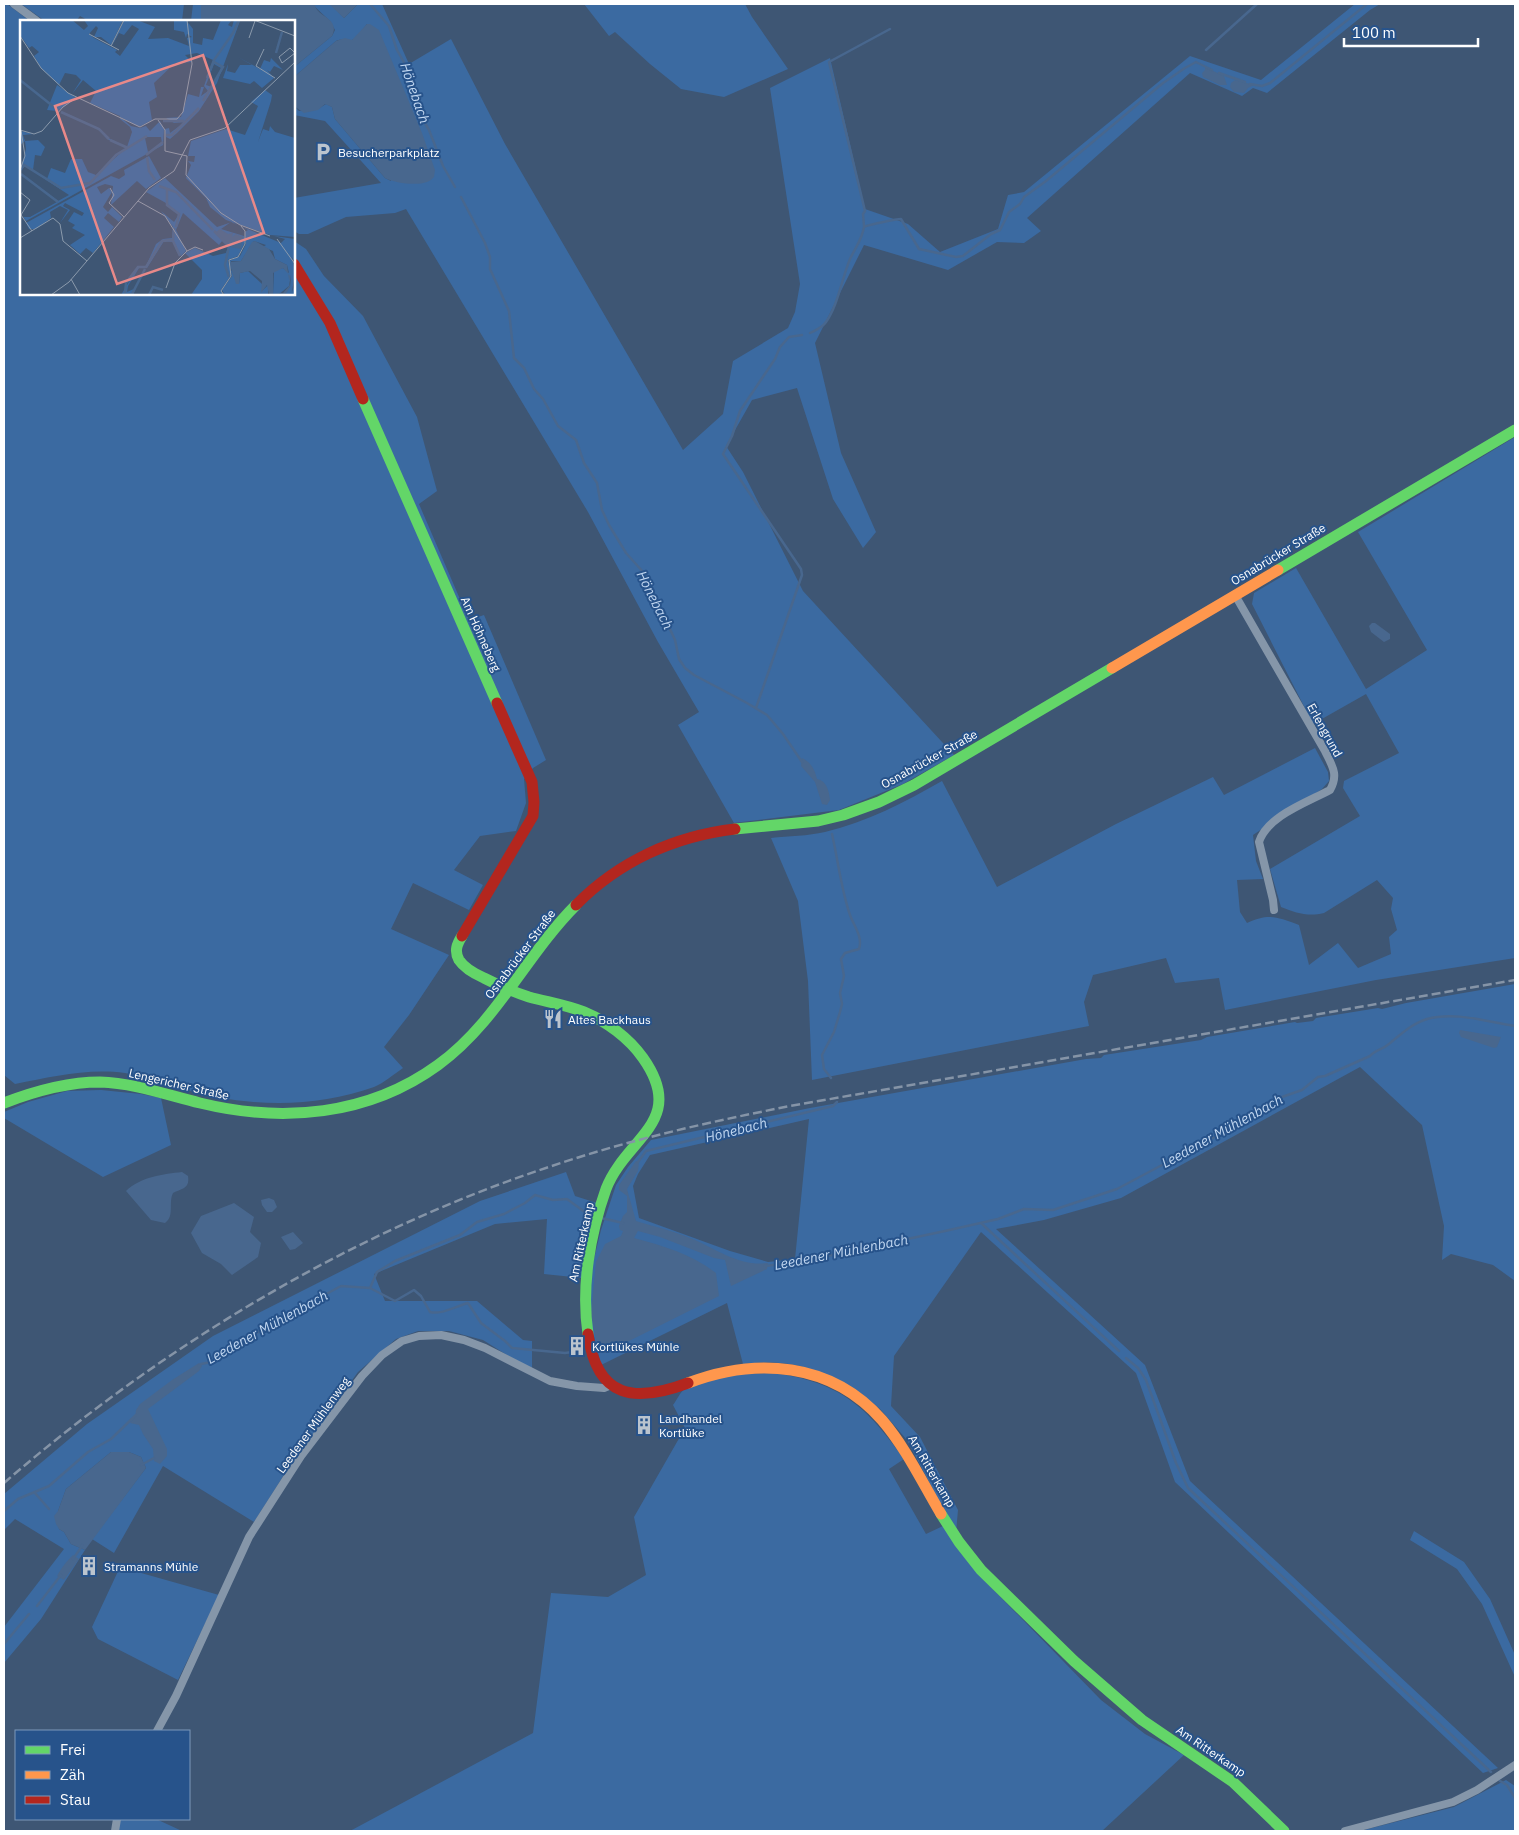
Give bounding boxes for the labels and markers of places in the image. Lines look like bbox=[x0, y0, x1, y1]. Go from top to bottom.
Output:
parking icon: Besucherparkplatz bbox=[312, 141, 334, 163]
place label: Besucherparkplatz bbox=[338, 145, 440, 160]
restaurant icon: Altes Backhaus bbox=[542, 1008, 564, 1030]
place label: Altes Backhaus bbox=[568, 1012, 651, 1027]
building icon: Kortlükes Mühle bbox=[566, 1335, 588, 1357]
place label: Kortlükes Mühle bbox=[592, 1339, 680, 1354]
place label: Landhandel Kortlüke bbox=[659, 1411, 722, 1440]
building icon: Landhandel Kortlüke bbox=[633, 1414, 655, 1436]
building icon: Stramanns Mühle bbox=[78, 1555, 100, 1577]
place label: Stramanns Mühle bbox=[104, 1559, 199, 1574]

